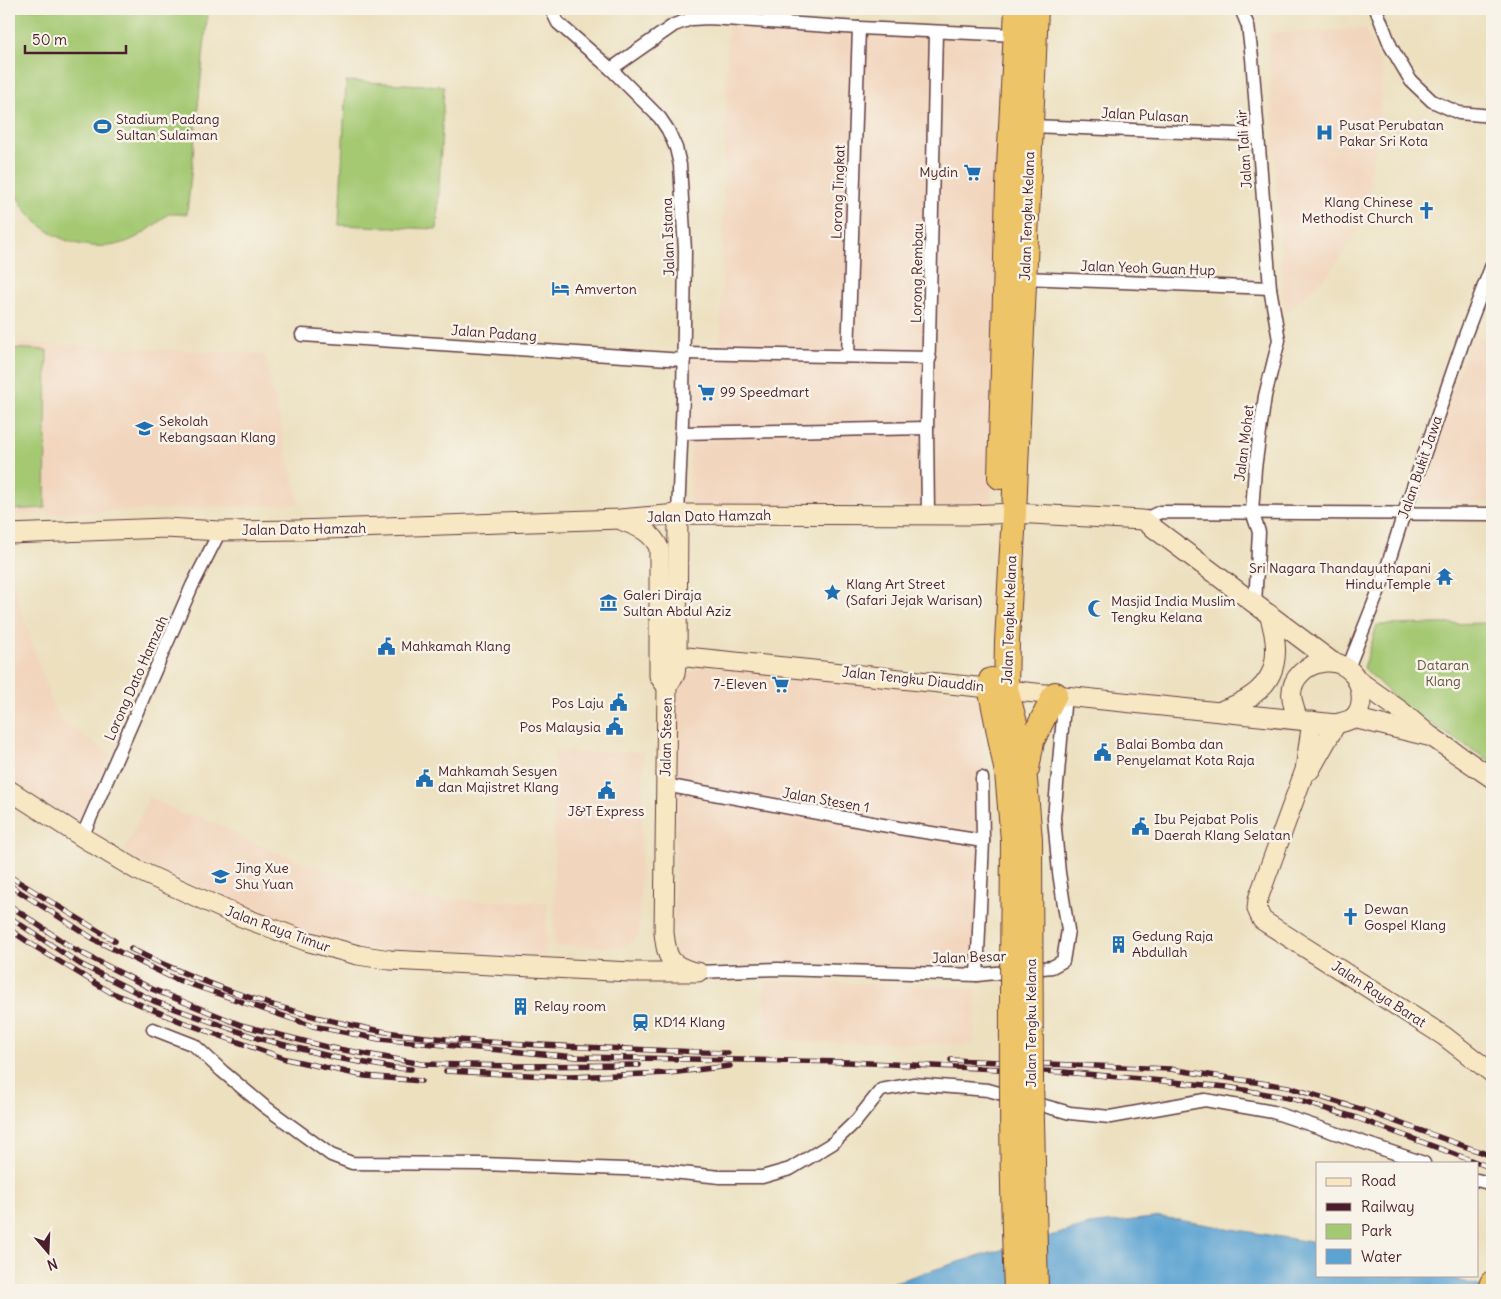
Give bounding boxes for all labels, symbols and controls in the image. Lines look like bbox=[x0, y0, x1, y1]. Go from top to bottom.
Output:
scale bar bbox=[25, 22, 126, 54]
text: 50 m bbox=[32, 30, 67, 49]
street label: Jalan Pulasan bbox=[1101, 104, 1189, 126]
street label: Jalan Tali Air bbox=[1232, 108, 1256, 189]
place label: Stadium Padang Sultan Sulaiman bbox=[116, 110, 220, 144]
place label: Pusat Perubatan Pakar Sri Kota bbox=[1339, 116, 1444, 150]
sports icon: Stadium Padang Sultan Sulaiman bbox=[92, 117, 112, 137]
hospital icon: Pusat Perubatan Pakar Sri Kota bbox=[1315, 123, 1335, 143]
street label: Lorong Tingkat bbox=[827, 144, 849, 239]
street label: Jalan Tengku Kelana bbox=[1016, 151, 1038, 281]
supermarket icon: Mydin bbox=[962, 162, 982, 182]
place label: Mydin bbox=[919, 163, 958, 181]
place label: Klang Chinese Methodist Church bbox=[1302, 193, 1413, 227]
street label: Jalan Istana bbox=[658, 197, 678, 277]
church icon: Klang Chinese Methodist Church bbox=[1417, 200, 1437, 220]
street label: Lorong Rembau bbox=[907, 223, 927, 323]
street label: Jalan Yeoh Guan Hup bbox=[1080, 257, 1216, 279]
hotel icon: Amverton bbox=[551, 279, 571, 299]
place label: Amverton bbox=[575, 280, 637, 298]
street label: Jalan Padang bbox=[451, 321, 537, 345]
supermarket icon: 99 Speedmart bbox=[696, 382, 716, 402]
place label: 99 Speedmart bbox=[720, 383, 810, 401]
street label: Jalan Mohet bbox=[1230, 403, 1258, 482]
place label: Sekolah Kebangsaan Klang bbox=[159, 412, 276, 446]
street label: Jalan Bukit Jawa bbox=[1394, 413, 1446, 521]
school or university icon: Sekolah Kebangsaan Klang bbox=[135, 419, 155, 439]
street label: Jalan Dato Hamzah bbox=[647, 506, 771, 526]
street label: Jalan Dato Hamzah bbox=[242, 519, 366, 539]
street label: Jalan Tengku Kelana bbox=[998, 555, 1020, 685]
place label: Sri Nagara Thandayuthapani Hindu Temple bbox=[1249, 559, 1431, 593]
temple icon: Sri Nagara Thandayuthapani Hindu Temple bbox=[1435, 566, 1455, 586]
place label: Klang Art Street (Safari Jejak Warisan) bbox=[846, 575, 982, 609]
place icon: Klang Art Street (Safari Jejak Warisan) bbox=[822, 582, 842, 602]
place label: Galeri Diraja Sultan Abdul Aziz bbox=[623, 586, 732, 620]
place label: Masjid India Muslim Tengku Kelana bbox=[1111, 592, 1236, 626]
museum icon: Galeri Diraja Sultan Abdul Aziz bbox=[599, 593, 619, 613]
mosque icon: Masjid India Muslim Tengku Kelana bbox=[1087, 599, 1107, 619]
street label: Lorong Dato Hamzah bbox=[100, 613, 172, 743]
public building icon: Mahkamah Klang bbox=[377, 636, 397, 656]
place label: Mahkamah Klang bbox=[401, 637, 511, 655]
park label: Dataran Klang bbox=[1417, 656, 1469, 690]
street label: Jalan Tengku Diauddin bbox=[841, 663, 985, 695]
supermarket icon: 7-Eleven bbox=[771, 674, 791, 694]
place label: 7-Eleven bbox=[713, 675, 767, 693]
public building icon: Pos Laju bbox=[608, 693, 628, 713]
place label: Pos Laju bbox=[552, 694, 604, 712]
street label: Jalan Stesen bbox=[656, 697, 676, 777]
public building icon: Pos Malaysia bbox=[605, 717, 625, 737]
place label: Pos Malaysia bbox=[520, 718, 601, 736]
place label: Balai Bomba dan Penyelamat Kota Raja bbox=[1116, 735, 1255, 769]
public building icon: Balai Bomba dan Penyelamat Kota Raja bbox=[1092, 742, 1112, 762]
place label: Mahkamah Sesyen dan Majistret Klang bbox=[438, 762, 559, 796]
public building icon: Mahkamah Sesyen dan Majistret Klang bbox=[414, 769, 434, 789]
public building icon: J&T Express bbox=[596, 781, 616, 801]
street label: Jalan Stesen 1 bbox=[781, 783, 871, 817]
place label: J&T Express bbox=[568, 802, 644, 820]
place label: Ibu Pejabat Polis Daerah Klang Selatan bbox=[1154, 810, 1291, 844]
public building icon: Ibu Pejabat Polis Daerah Klang Selatan bbox=[1130, 817, 1150, 837]
place label: Jing Xue Shu Yuan bbox=[235, 859, 294, 893]
school or university icon: Jing Xue Shu Yuan bbox=[211, 866, 231, 886]
place label: Dewan Gospel Klang bbox=[1364, 900, 1446, 934]
street label: Jalan Raya Timur bbox=[223, 902, 333, 956]
church icon: Dewan Gospel Klang bbox=[1340, 907, 1360, 927]
place label: Gedung Raja Abdullah bbox=[1132, 927, 1213, 961]
building icon: Gedung Raja Abdullah bbox=[1108, 934, 1128, 954]
street label: Jalan Besar bbox=[931, 947, 1007, 967]
street label: Jalan Raya Barat bbox=[1328, 957, 1430, 1031]
street label: Jalan Tengku Kelana bbox=[1022, 958, 1040, 1088]
building icon: Relay room bbox=[510, 996, 530, 1016]
place label: Relay room bbox=[534, 997, 606, 1015]
station icon: KD14 Klang bbox=[630, 1012, 650, 1032]
place label: KD14 Klang bbox=[654, 1013, 725, 1031]
legend bbox=[1316, 1162, 1478, 1276]
text: Road bbox=[1361, 1171, 1396, 1190]
text: Railway bbox=[1361, 1197, 1415, 1216]
text: Park bbox=[1361, 1221, 1392, 1240]
north arrow bbox=[22, 1226, 72, 1276]
text: Water bbox=[1361, 1247, 1402, 1266]
text: N bbox=[45, 1254, 60, 1274]

